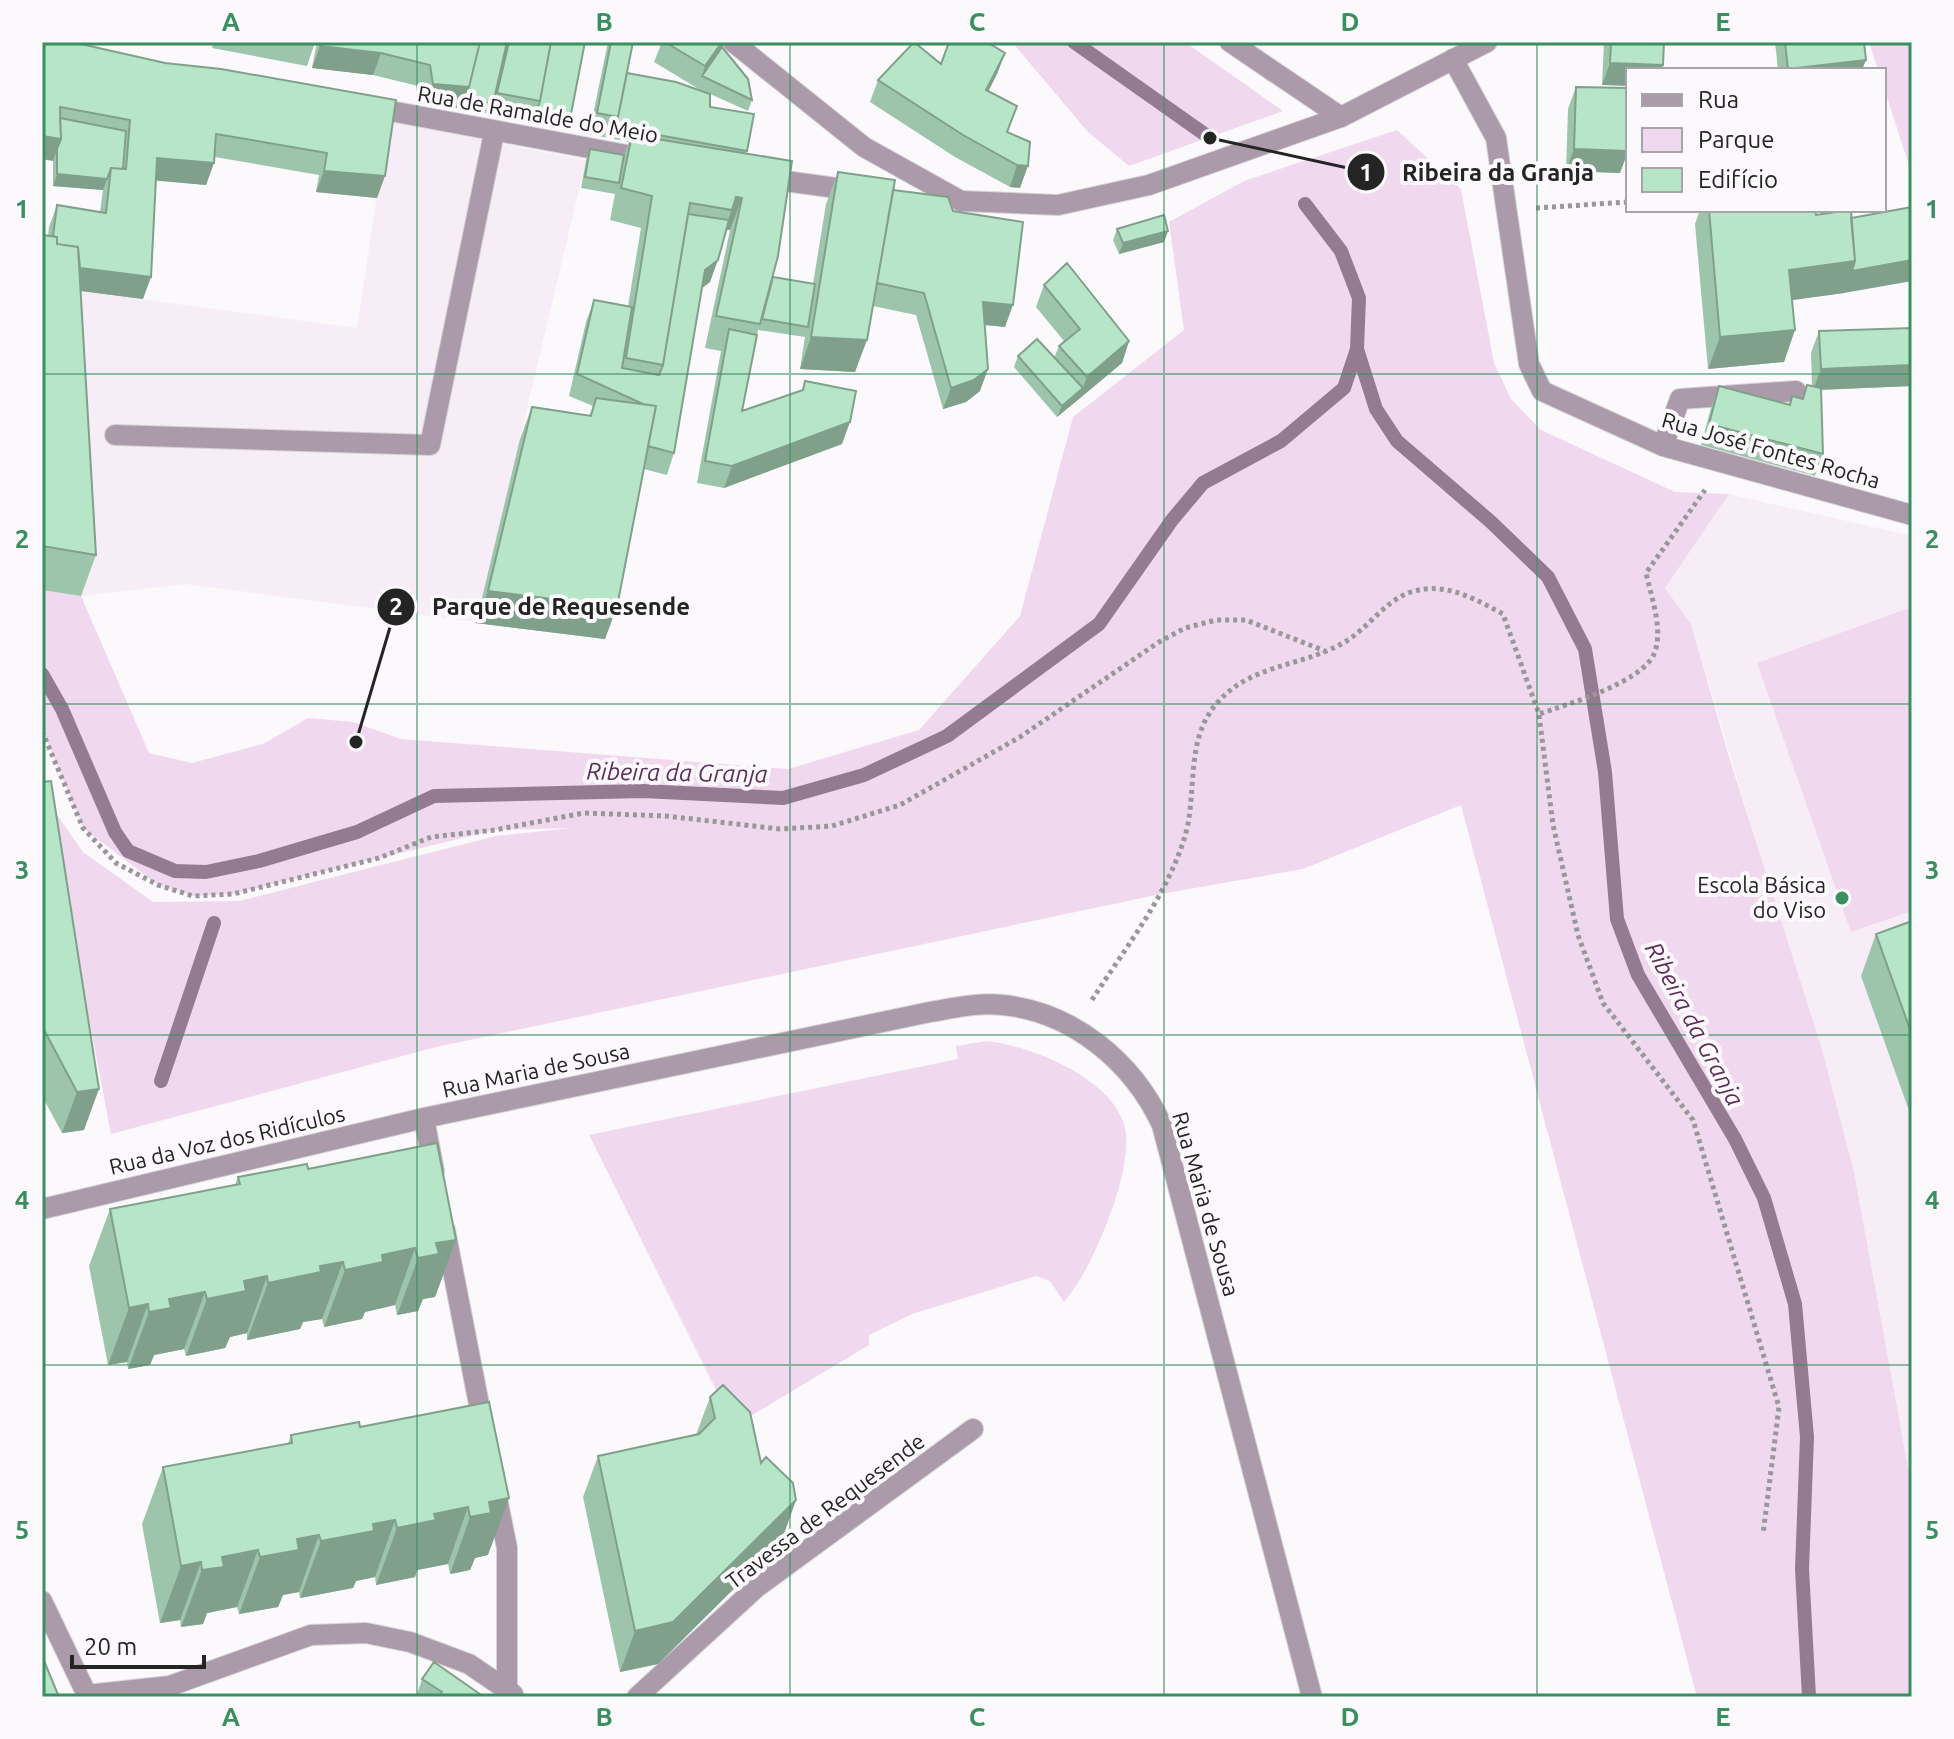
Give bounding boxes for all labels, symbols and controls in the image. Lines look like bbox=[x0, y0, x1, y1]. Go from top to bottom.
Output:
text: A bbox=[222, 7, 241, 36]
text: B bbox=[595, 7, 613, 36]
text: C bbox=[969, 7, 986, 36]
text: D bbox=[1341, 7, 1359, 36]
text: E bbox=[1715, 7, 1731, 36]
legend bbox=[1626, 68, 1886, 212]
street label: Rua de Ramalde do Meio bbox=[416, 80, 660, 147]
text: Rua bbox=[1698, 86, 1739, 113]
text: Parque bbox=[1698, 126, 1775, 153]
callout: Ribeira da Granja bbox=[1346, 148, 1610, 196]
text: 1 bbox=[1359, 159, 1373, 186]
text: Ribeira da Granja bbox=[1402, 159, 1594, 186]
text: Edifício bbox=[1698, 166, 1778, 193]
text: 1 bbox=[15, 194, 29, 223]
text: 1 bbox=[1925, 194, 1939, 223]
street label: Rua José Fontes Rocha bbox=[1659, 406, 1883, 493]
text: 2 bbox=[15, 524, 29, 553]
text: 2 bbox=[1925, 524, 1939, 553]
callout: Parque de Requesende bbox=[376, 583, 706, 631]
text: 2 bbox=[389, 593, 403, 620]
text: Parque de Requesende bbox=[432, 593, 690, 620]
water label: Ribeira da Granja bbox=[586, 757, 768, 788]
text: 3 bbox=[15, 855, 29, 884]
text: 3 bbox=[1925, 855, 1939, 884]
place label: Escola Básica do Viso bbox=[1697, 872, 1826, 922]
marker: Escola Básica do Viso bbox=[1833, 889, 1851, 907]
water label: Ribeira da Granja bbox=[1640, 937, 1749, 1110]
street label: Rua Maria de Sousa bbox=[440, 1037, 632, 1102]
street label: Rua da Voz dos Ridículos bbox=[106, 1100, 347, 1179]
street label: Rua Maria de Sousa bbox=[1168, 1109, 1245, 1299]
text: 4 bbox=[15, 1185, 29, 1214]
text: 4 bbox=[1925, 1185, 1939, 1214]
street label: Travessa de Requesende bbox=[721, 1428, 929, 1593]
text: 5 bbox=[15, 1515, 29, 1544]
text: 5 bbox=[1925, 1515, 1939, 1544]
scale bar bbox=[72, 1619, 204, 1669]
text: 20 m bbox=[84, 1633, 137, 1660]
text: A bbox=[222, 1702, 241, 1731]
text: B bbox=[595, 1702, 613, 1731]
text: C bbox=[969, 1702, 986, 1731]
text: D bbox=[1341, 1702, 1359, 1731]
text: E bbox=[1715, 1702, 1731, 1731]

